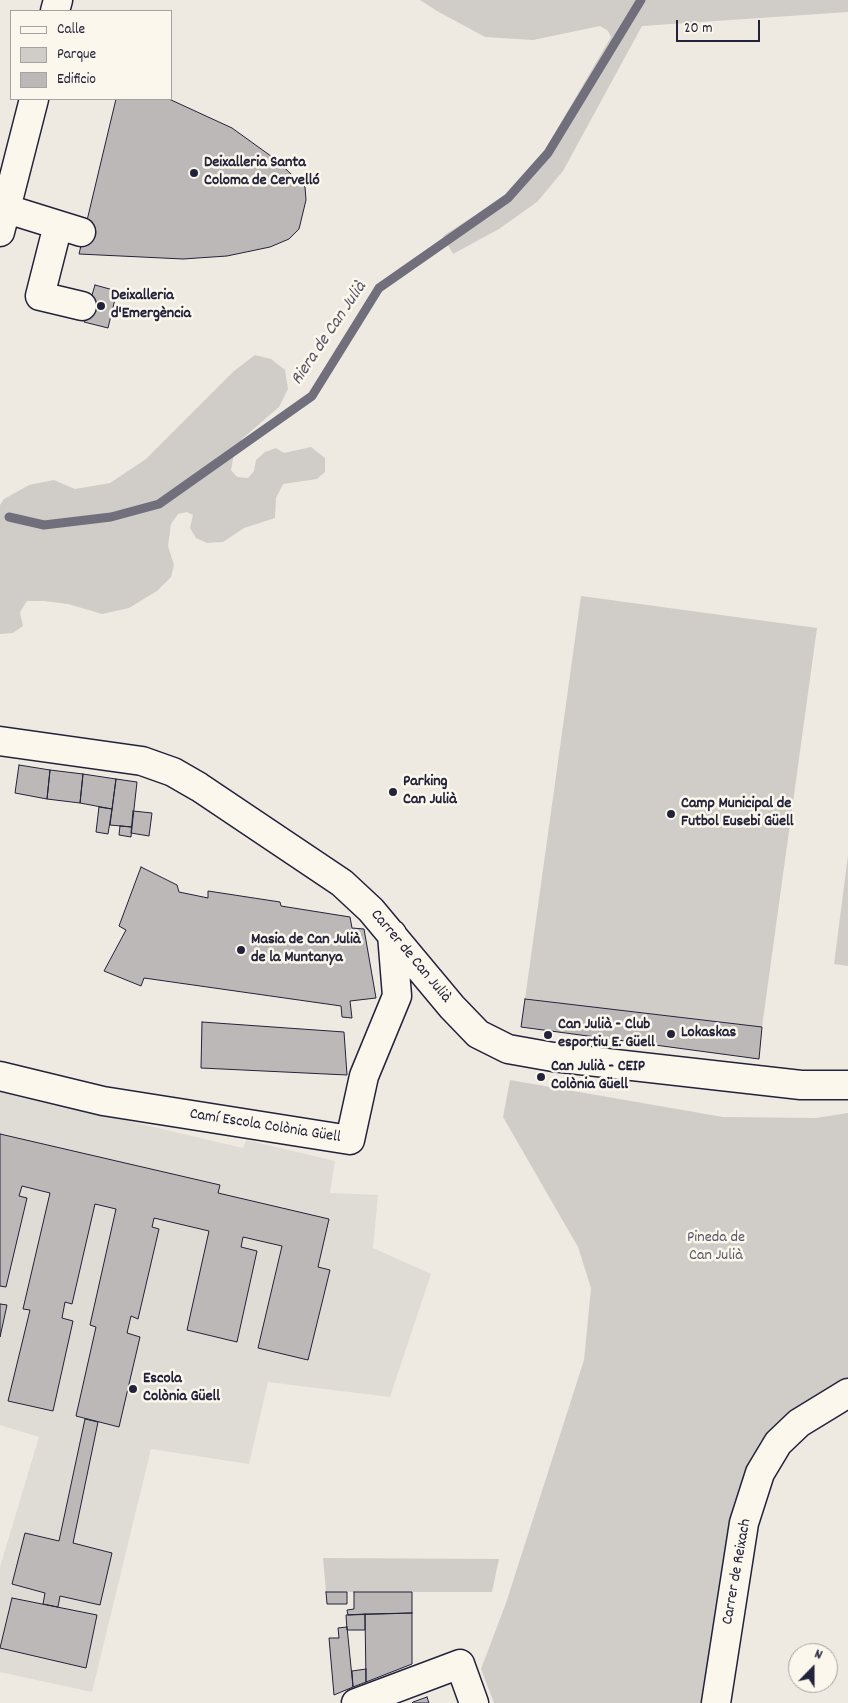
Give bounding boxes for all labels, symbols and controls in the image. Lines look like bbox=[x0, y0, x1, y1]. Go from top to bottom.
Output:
legend bbox=[10, 10, 172, 100]
scale bar bbox=[678, 10, 762, 42]
text: 20 m bbox=[684, 18, 712, 40]
text: Calle bbox=[57, 19, 85, 41]
text: Parque bbox=[57, 44, 96, 66]
text: Edificio bbox=[57, 69, 96, 91]
place label: Deixalleria Santa Coloma de Cervelló bbox=[204, 154, 320, 192]
marker: Deixalleria Santa Coloma de Cervelló bbox=[188, 167, 200, 179]
water label: Riera de Can Julià bbox=[287, 278, 373, 390]
place label: Deixalleria d'Emergència bbox=[111, 287, 191, 325]
marker: Deixalleria d'Emergència bbox=[95, 300, 107, 312]
place label: Parking Can Julià bbox=[403, 773, 457, 811]
marker: Parking Can Julià bbox=[387, 786, 399, 798]
place label: Camp Municipal de Futbol Eusebi Güell bbox=[681, 795, 794, 833]
marker: Camp Municipal de Futbol Eusebi Güell bbox=[665, 808, 677, 820]
street label: Carrer de Can Julià bbox=[365, 906, 455, 1008]
place label: Masia de Can Julià de la Muntanya bbox=[251, 931, 361, 969]
marker: Masia de Can Julià de la Muntanya bbox=[235, 944, 247, 956]
place label: Can Julià - Club esportiu E. Güell bbox=[558, 1016, 655, 1054]
place label: Lokaskas bbox=[681, 1024, 736, 1044]
marker: Lokaskas bbox=[665, 1028, 677, 1040]
marker: Can Julià - Club esportiu E. Güell bbox=[542, 1029, 554, 1041]
place label: Can Julià - CEIP Colònia Güell bbox=[551, 1058, 645, 1096]
marker: Can Julià - CEIP Colònia Güell bbox=[535, 1071, 547, 1083]
street label: Camí Escola Colònia Güell bbox=[188, 1106, 342, 1148]
park label: Pineda de Can Julià bbox=[687, 1229, 745, 1267]
place label: Escola Colònia Güell bbox=[143, 1370, 220, 1408]
marker: Escola Colònia Güell bbox=[127, 1383, 139, 1395]
street label: Carrer de Reixach bbox=[719, 1518, 757, 1626]
north arrow bbox=[788, 1643, 838, 1693]
text: N bbox=[811, 1644, 825, 1666]

